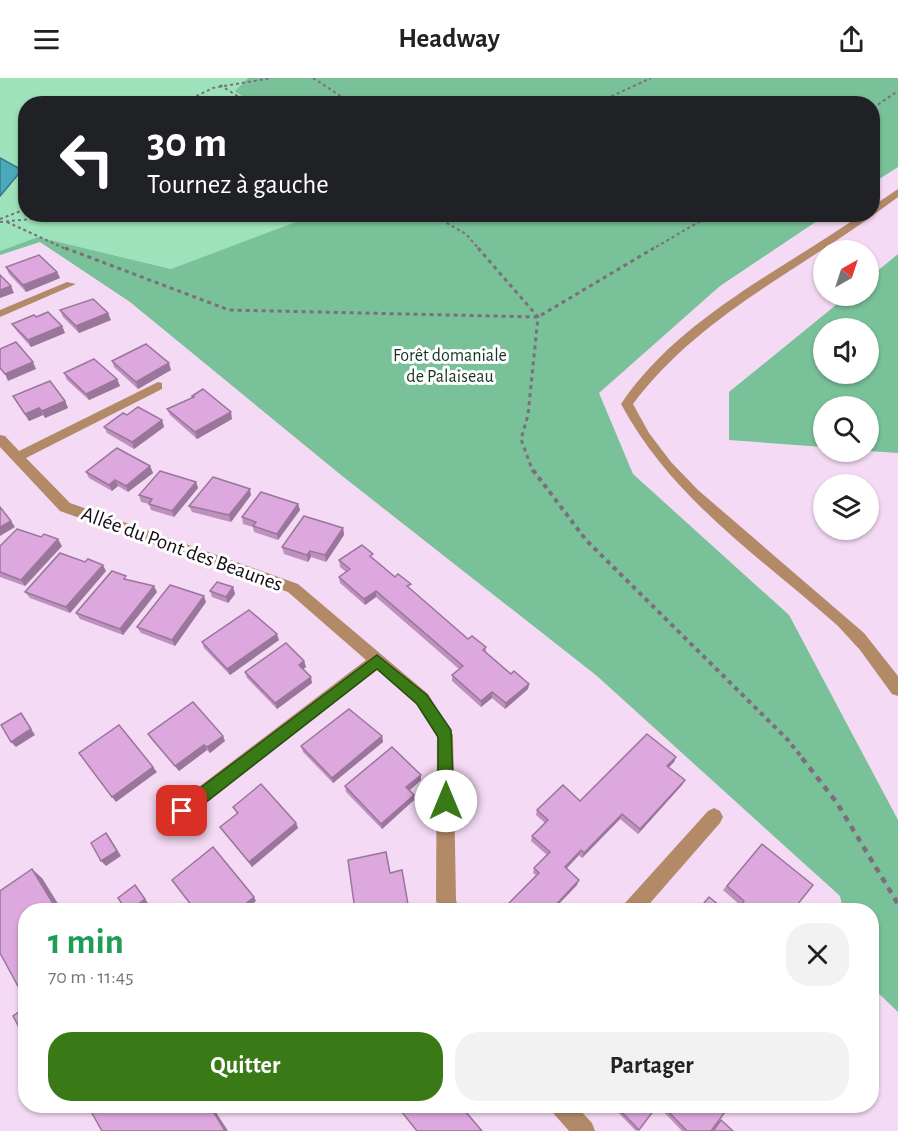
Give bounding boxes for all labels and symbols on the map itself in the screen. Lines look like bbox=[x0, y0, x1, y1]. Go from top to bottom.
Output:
north arrow bbox=[813, 240, 879, 306]
park label: Forêt domaniale de Palaiseau bbox=[393, 347, 507, 386]
street label: Allée du Pont des Beaunes bbox=[79, 503, 285, 595]
position arrow bbox=[414, 769, 478, 833]
pin bbox=[156, 785, 207, 836]

